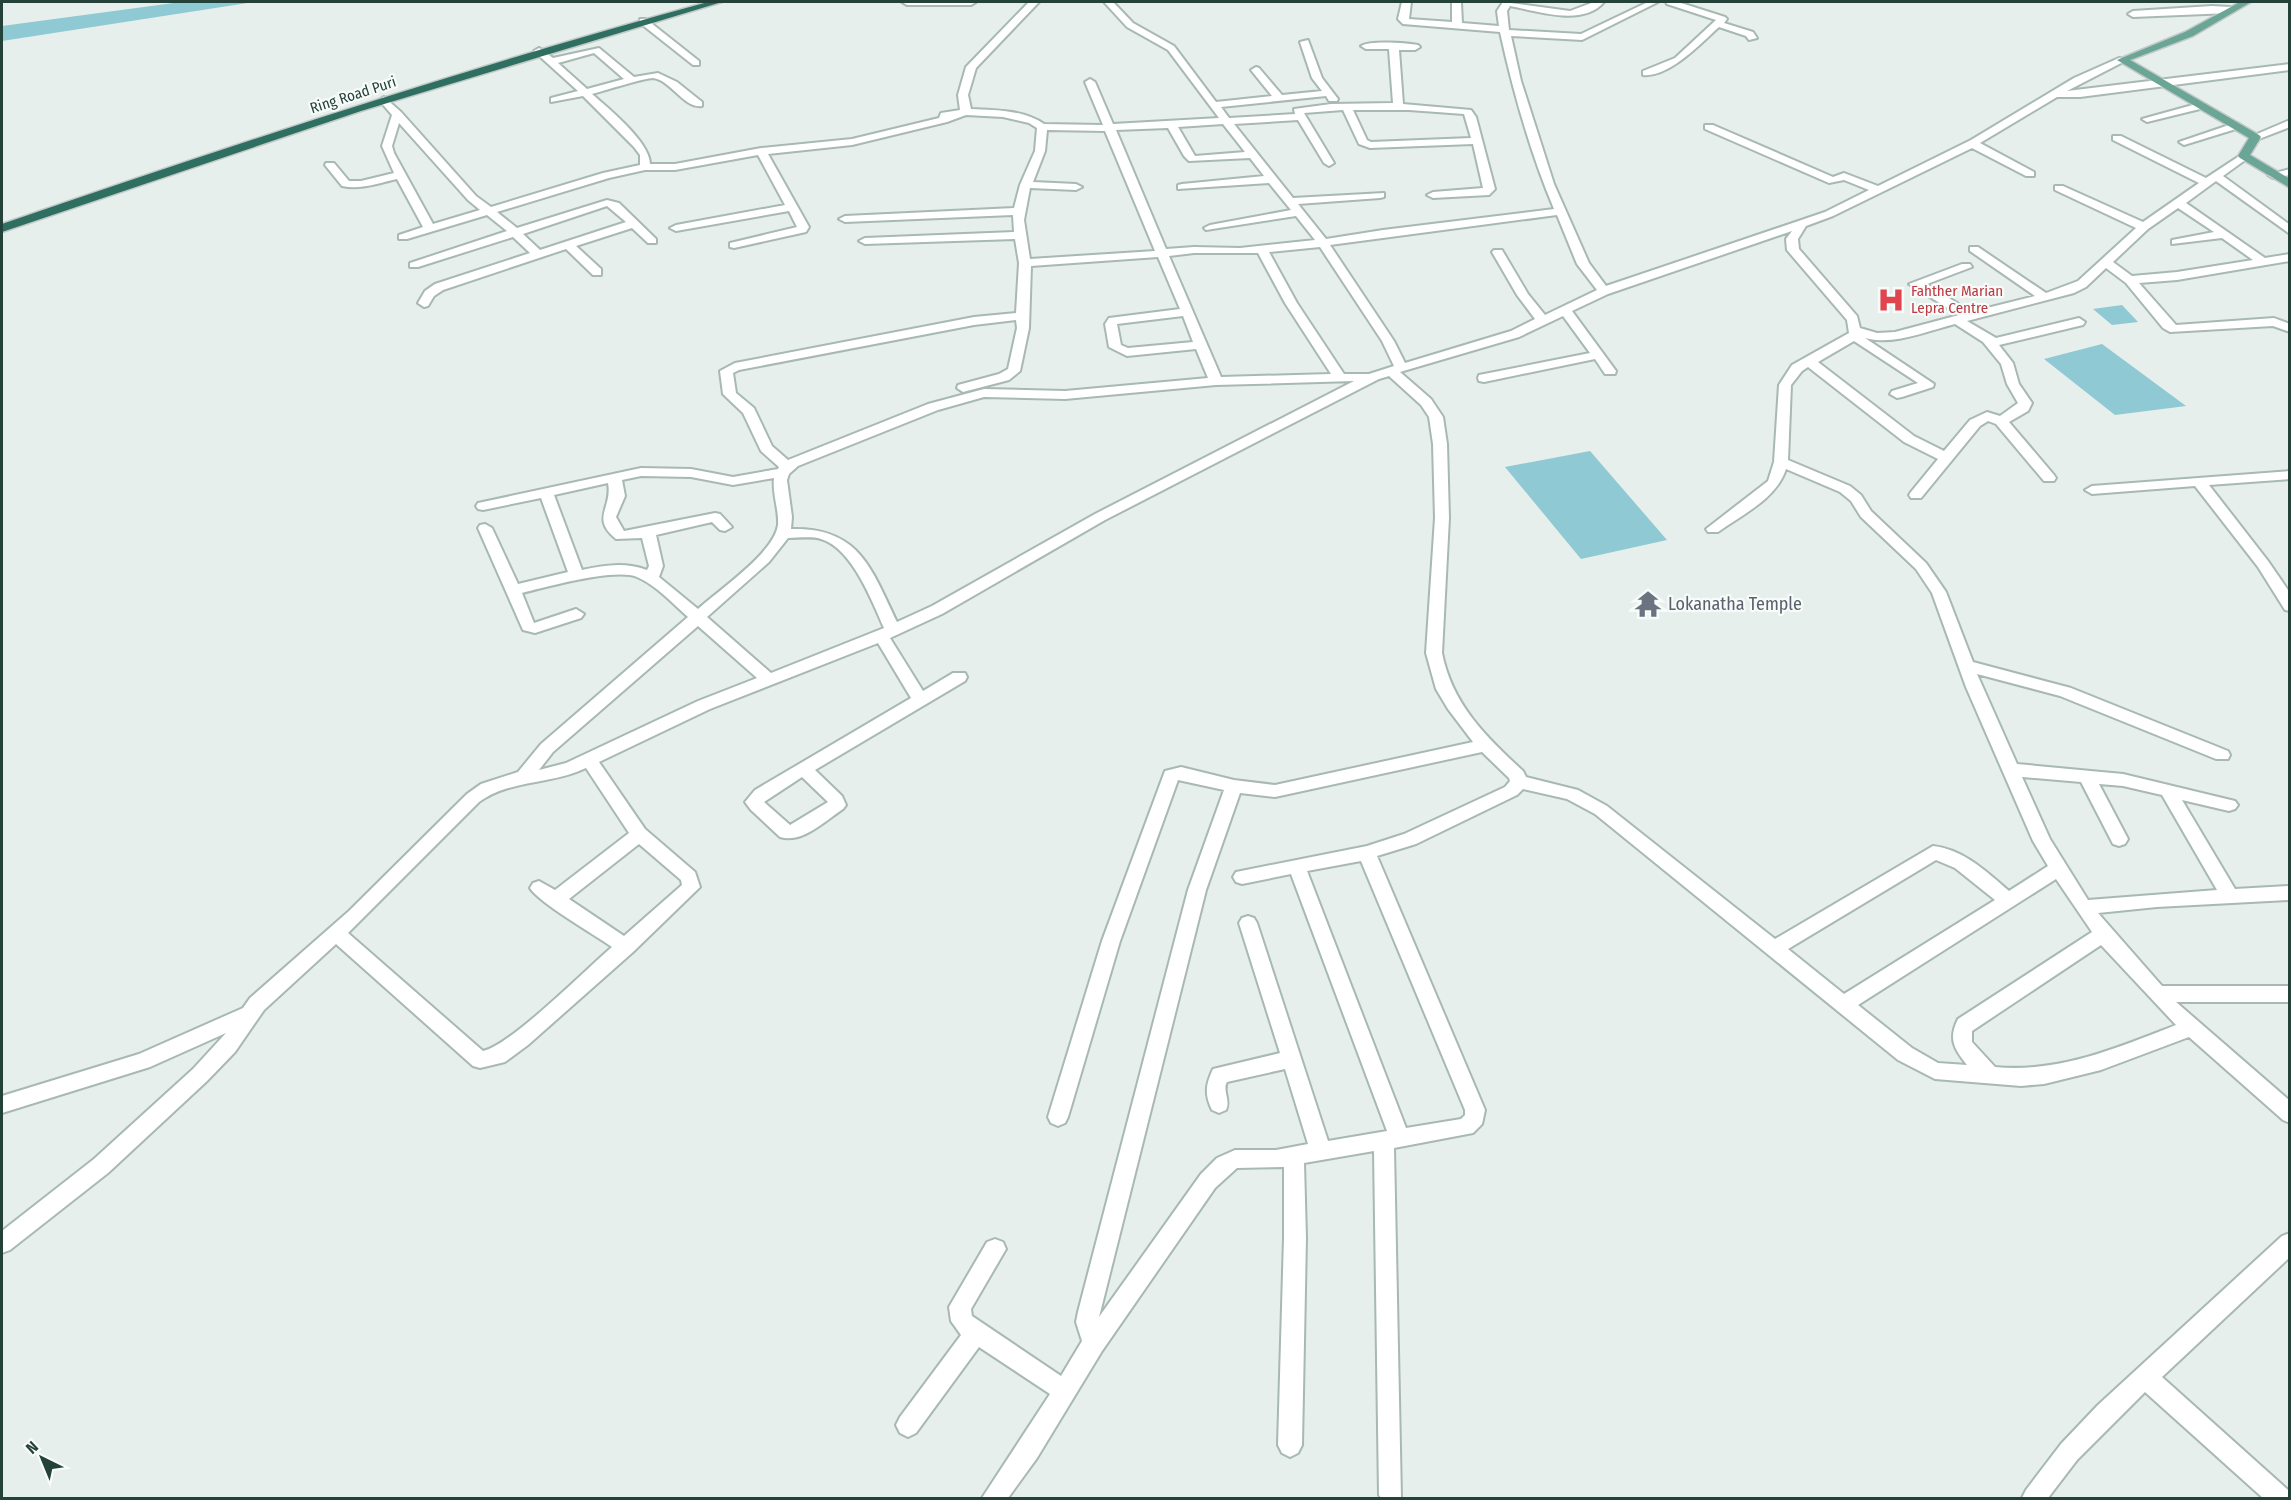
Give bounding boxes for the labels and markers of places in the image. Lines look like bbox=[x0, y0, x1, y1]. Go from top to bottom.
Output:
place label: Fahther Marian Lepra Centre bbox=[1911, 282, 2003, 317]
hospital icon: Fahther Marian Lepra Centre bbox=[1876, 285, 1906, 315]
temple icon: Lokanatha Temple bbox=[1633, 589, 1663, 619]
place label: Lokanatha Temple bbox=[1668, 593, 1802, 615]

